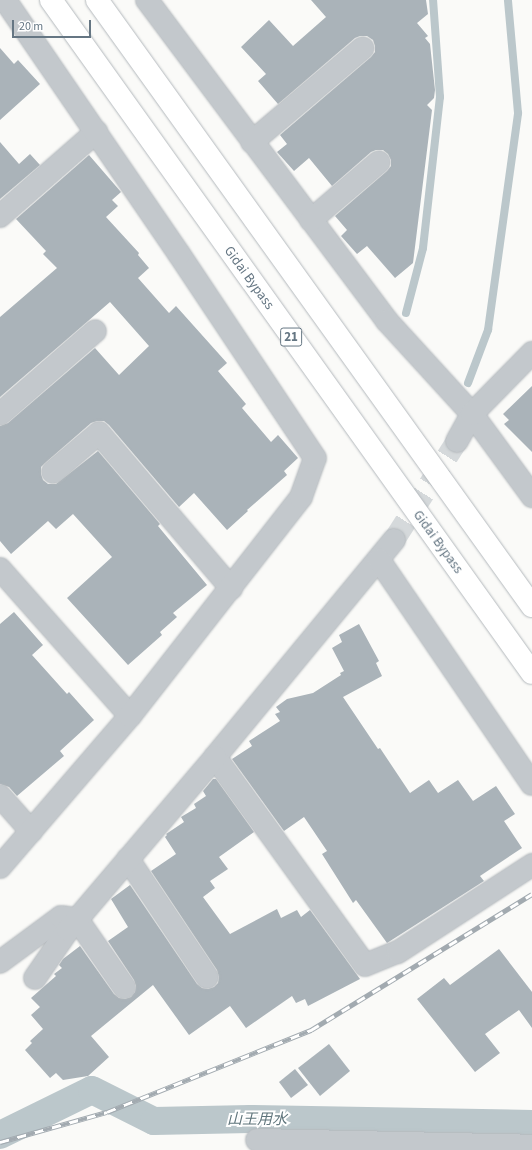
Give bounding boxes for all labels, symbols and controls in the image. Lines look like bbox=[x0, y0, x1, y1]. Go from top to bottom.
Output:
scale bar bbox=[14, 12, 93, 38]
text: 20 m bbox=[19, 18, 43, 35]
street label: Gidai Bypass bbox=[220, 243, 278, 313]
road number: 21 bbox=[280, 326, 302, 348]
street label: Gidai Bypass bbox=[409, 507, 467, 577]
water label: 山王用水 bbox=[227, 1111, 287, 1129]

